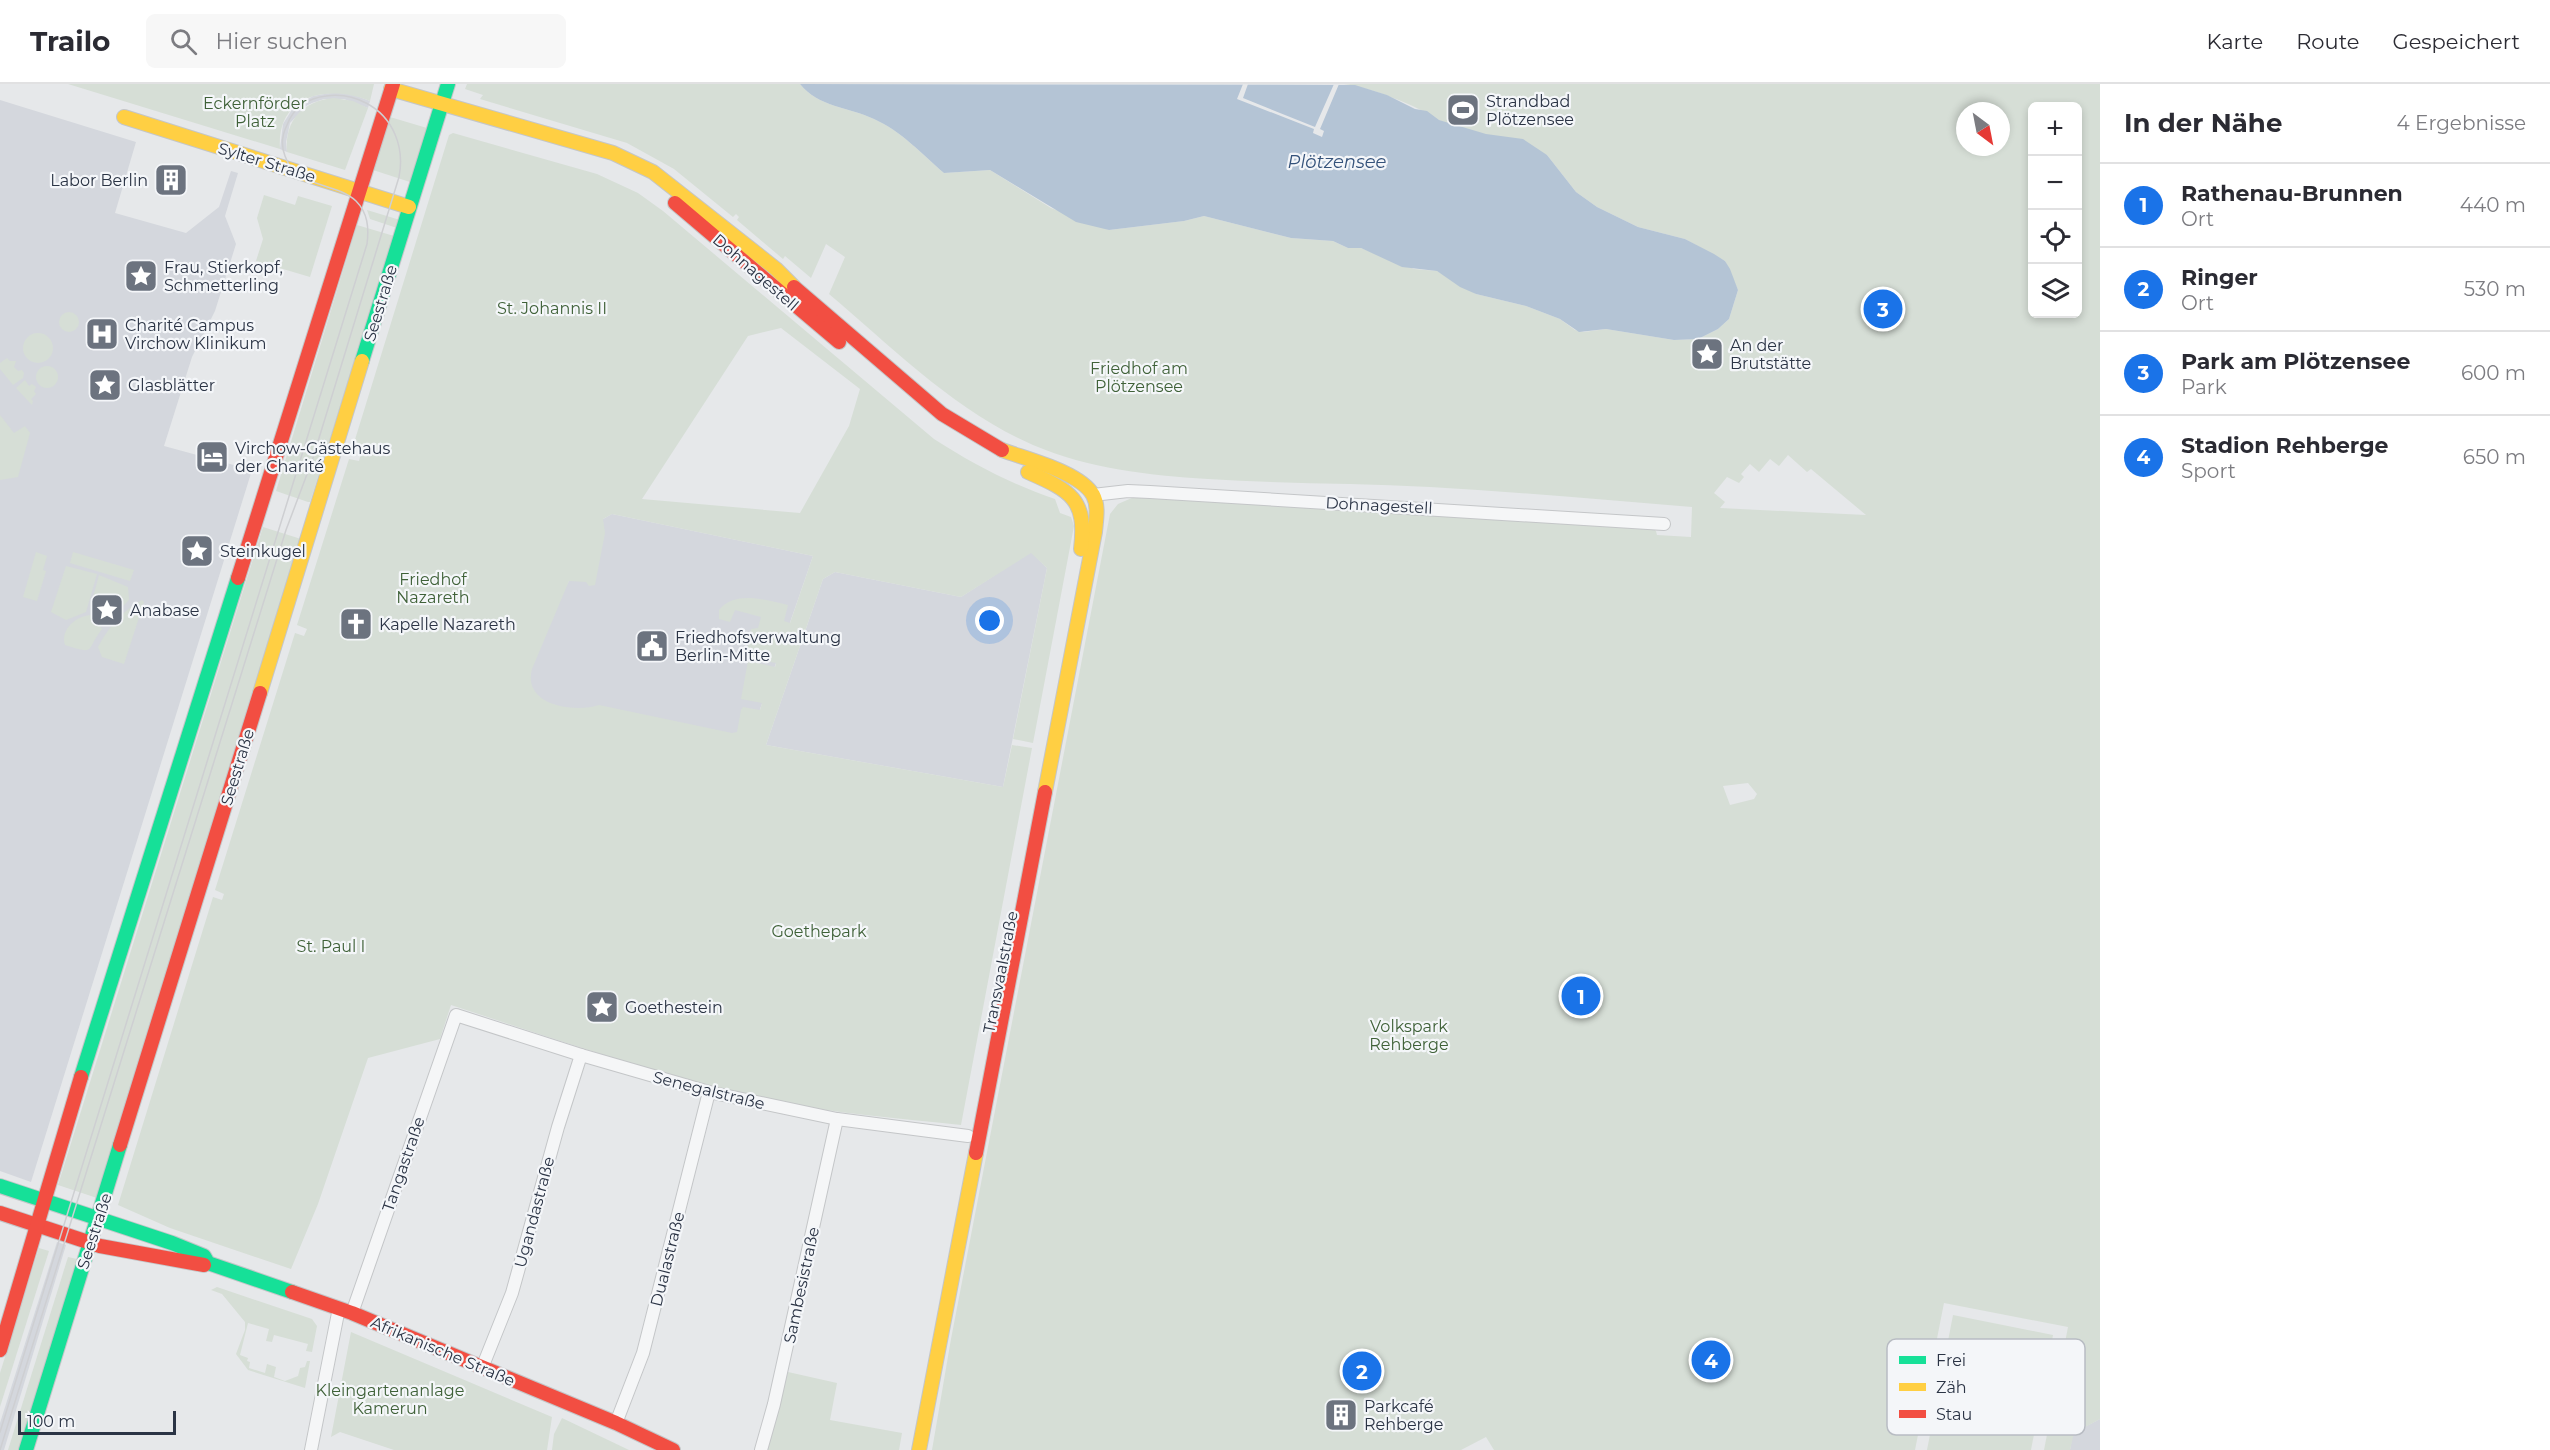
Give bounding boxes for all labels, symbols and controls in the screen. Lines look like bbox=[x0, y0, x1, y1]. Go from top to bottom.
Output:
search box bbox=[146, 14, 566, 68]
text: Trailo bbox=[30, 24, 110, 58]
icon: search bbox=[167, 25, 200, 58]
text: Hier suchen bbox=[215, 28, 348, 55]
text: Karte bbox=[2207, 29, 2263, 54]
text: Route bbox=[2296, 29, 2359, 54]
text: Gespeichert bbox=[2392, 29, 2520, 54]
sports icon: Strandbad Plötzensee bbox=[1445, 92, 1481, 128]
place label: Strandbad Plötzensee bbox=[1486, 92, 1574, 129]
park label: Eckernförder Platz bbox=[203, 94, 307, 131]
north arrow bbox=[1956, 102, 2010, 156]
map controls bbox=[2028, 102, 2082, 318]
button: + bbox=[2028, 102, 2082, 156]
text: In der Nähe bbox=[2124, 107, 2282, 139]
text: 4 Ergebnisse bbox=[2397, 111, 2526, 135]
street label: Sylter Straße bbox=[216, 139, 318, 186]
water label: Plötzensee bbox=[1288, 151, 1387, 173]
button: − bbox=[2028, 156, 2082, 210]
building icon: Labor Berlin bbox=[153, 162, 189, 198]
place label: Labor Berlin bbox=[50, 171, 148, 190]
text: Rathenau-Brunnen bbox=[2181, 180, 2403, 207]
text: 1 bbox=[2140, 193, 2147, 217]
text: 440 m bbox=[2460, 193, 2526, 217]
text: Ort bbox=[2181, 207, 2214, 231]
button: locate bbox=[2028, 210, 2082, 264]
street label: Dohnagestell bbox=[709, 230, 802, 315]
place icon: Frau, Stierkopf, Schmetterling bbox=[123, 258, 159, 294]
place label: Frau, Stierkopf, Schmetterling bbox=[164, 258, 283, 295]
street label: Seestraße bbox=[360, 263, 401, 344]
button: layers bbox=[2028, 264, 2082, 318]
text: Ringer bbox=[2181, 264, 2258, 291]
text: 2 bbox=[2138, 277, 2149, 301]
text: 530 m bbox=[2464, 277, 2526, 301]
pin: 3 bbox=[1864, 286, 1902, 332]
text: Ort bbox=[2181, 291, 2214, 315]
park label: St. Johannis II bbox=[497, 299, 607, 318]
hospital icon: Charité Campus Virchow Klinikum bbox=[84, 316, 120, 352]
place label: Charité Campus Virchow Klinikum bbox=[125, 316, 266, 353]
place icon: An der Brutstätte bbox=[1689, 336, 1725, 372]
place label: An der Brutstätte bbox=[1730, 336, 1811, 373]
text: Park am Plötzensee bbox=[2181, 348, 2410, 375]
park label: Friedhof am Plötzensee bbox=[1090, 359, 1188, 396]
text: 3 bbox=[2138, 361, 2149, 385]
text: 600 m bbox=[2461, 361, 2526, 385]
place icon: Glasblätter bbox=[87, 367, 123, 403]
text: Park bbox=[2181, 375, 2227, 399]
place label: Glasblätter bbox=[128, 376, 215, 395]
text: Stadion Rehberge bbox=[2181, 432, 2388, 459]
hotel icon: Virchow-Gästehaus der Charité bbox=[194, 439, 230, 475]
place label: Virchow-Gästehaus der Charité bbox=[235, 439, 390, 476]
text: 4 bbox=[2137, 445, 2150, 469]
text: 650 m bbox=[2463, 445, 2526, 469]
text: Sport bbox=[2181, 459, 2236, 483]
street label: Dohnagestell bbox=[1325, 493, 1433, 518]
place icon: Steinkugel bbox=[179, 533, 215, 569]
place label: Steinkugel bbox=[220, 542, 306, 561]
park label: Friedhof Nazareth bbox=[396, 570, 470, 607]
place icon: Anabase bbox=[89, 592, 125, 628]
place label: Anabase bbox=[130, 601, 199, 620]
church icon: Kapelle Nazareth bbox=[338, 606, 374, 642]
your location bbox=[975, 606, 1004, 635]
place label: Kapelle Nazareth bbox=[379, 615, 516, 634]
public building icon: Friedhofsverwaltung Berlin-Mitte bbox=[634, 628, 670, 664]
place label: Friedhofsverwaltung Berlin-Mitte bbox=[675, 628, 841, 665]
street label: Seestraße bbox=[217, 727, 258, 808]
street label: Transvaalstraße bbox=[979, 909, 1022, 1035]
park label: Goethepark bbox=[771, 922, 867, 941]
park label: St. Paul I bbox=[297, 937, 365, 956]
pin: 1 bbox=[1562, 974, 1600, 1018]
place icon: Goethestein bbox=[584, 989, 620, 1025]
place label: Goethestein bbox=[625, 998, 723, 1017]
park label: Volkspark Rehberge bbox=[1369, 1017, 1449, 1054]
street label: Senegalstraße bbox=[651, 1067, 767, 1114]
street label: Tangastraße bbox=[378, 1114, 429, 1214]
street label: Ugandastraße bbox=[511, 1155, 558, 1270]
street label: Seestraße bbox=[73, 1191, 116, 1272]
street label: Dualastraße bbox=[647, 1210, 688, 1308]
street label: Sambesistraße bbox=[780, 1225, 823, 1345]
street label: Afrikanische Straße bbox=[368, 1312, 518, 1390]
pin: 4 bbox=[1692, 1338, 1730, 1382]
legend bbox=[1887, 1339, 2085, 1435]
pin: 2 bbox=[1342, 1348, 1382, 1394]
text: Frei bbox=[1936, 1351, 1966, 1370]
text: Zäh bbox=[1936, 1378, 1967, 1397]
park label: Kleingartenanlage Kamerun bbox=[316, 1381, 464, 1418]
building icon: Parkcafé Rehberge bbox=[1323, 1397, 1359, 1433]
place label: Parkcafé Rehberge bbox=[1364, 1397, 1443, 1434]
text: Stau bbox=[1936, 1405, 1972, 1424]
scale bar bbox=[18, 1408, 176, 1436]
text: 100 m bbox=[27, 1412, 75, 1431]

